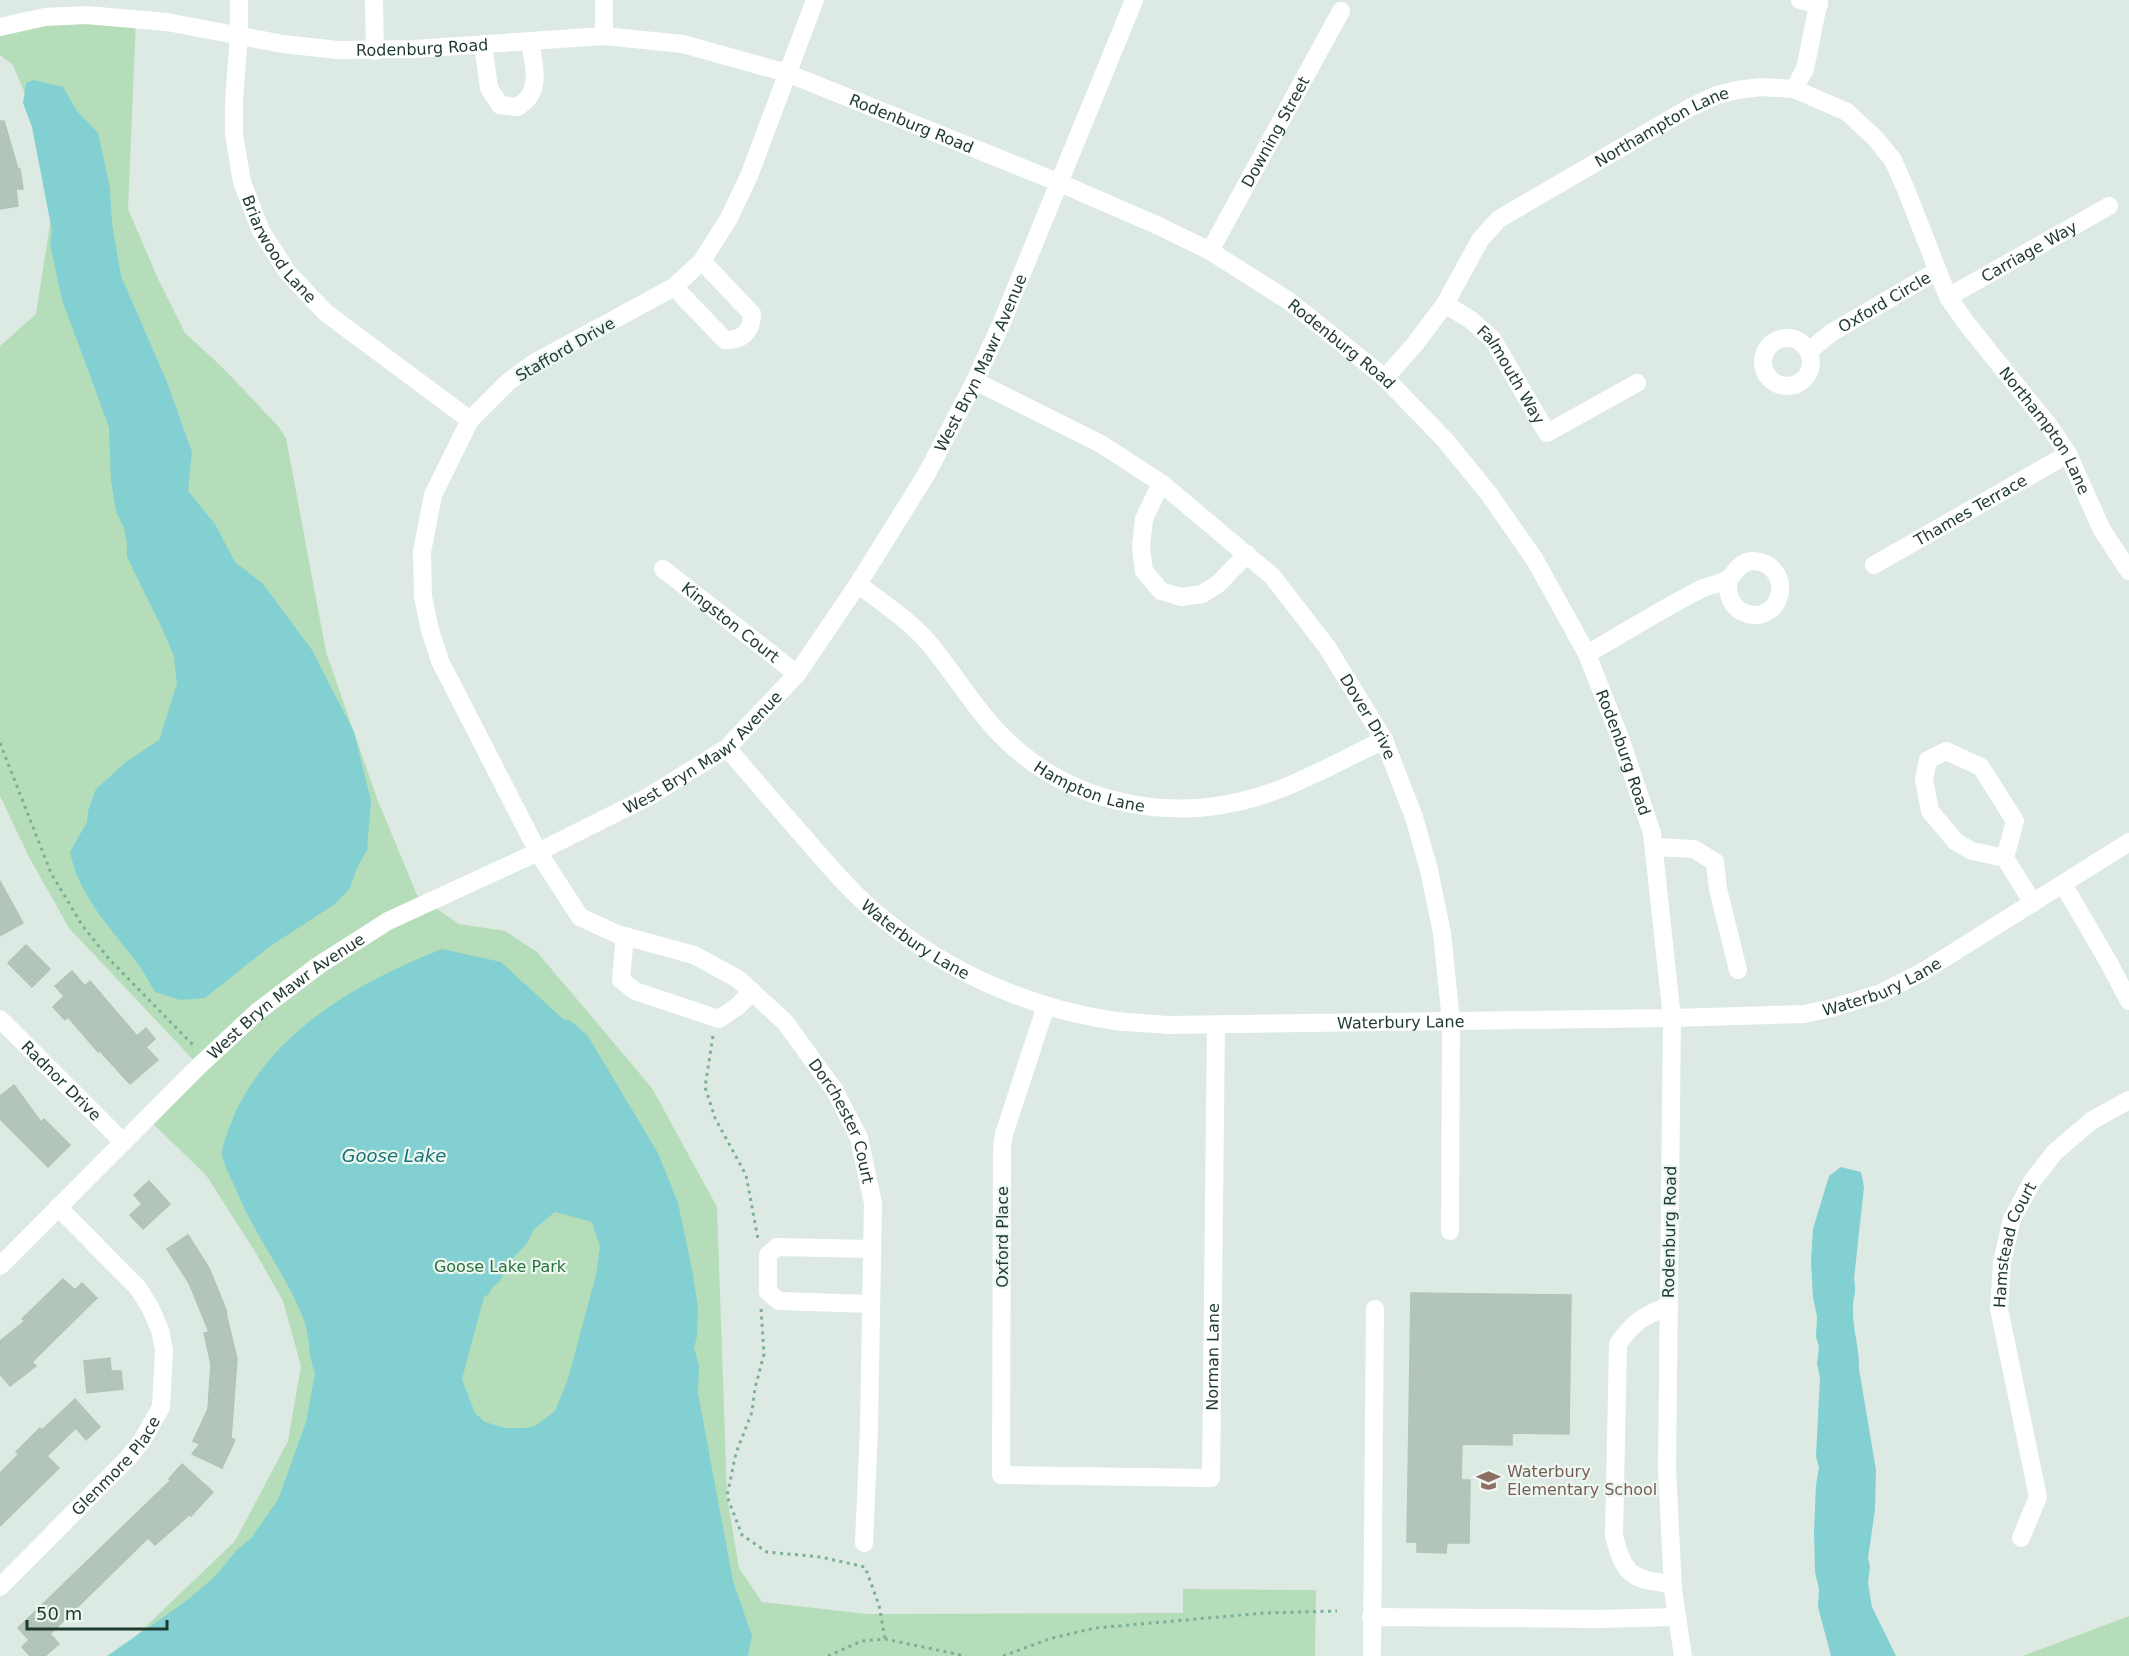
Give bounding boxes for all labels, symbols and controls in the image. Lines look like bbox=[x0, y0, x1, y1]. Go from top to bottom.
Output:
street label: Rodenburg Road bbox=[356, 35, 489, 60]
street label: Downing Street bbox=[1238, 73, 1314, 191]
street label: Northampton Lane bbox=[1591, 83, 1731, 171]
street label: Rodenburg Road bbox=[846, 90, 976, 157]
street label: Briarwood Lane bbox=[238, 192, 320, 307]
street label: Carriage Way bbox=[1978, 217, 2081, 286]
street label: Oxford Circle bbox=[1835, 268, 1934, 337]
street label: West Bryn Mawr Avenue bbox=[931, 271, 1031, 455]
street label: Rodenburg Road bbox=[1284, 295, 1399, 393]
street label: Stafford Drive bbox=[512, 313, 618, 385]
street label: Falmouth Way bbox=[1473, 321, 1549, 427]
street label: Northampton Lane bbox=[1995, 363, 2094, 497]
street label: Thames Terrace bbox=[1910, 471, 2030, 551]
street label: Kingston Court bbox=[678, 578, 783, 667]
street label: Dover Drive bbox=[1336, 670, 1400, 762]
street label: West Bryn Mawr Avenue bbox=[620, 687, 786, 818]
street label: Rodenburg Road bbox=[1592, 687, 1654, 818]
street label: Hampton Lane bbox=[1030, 757, 1146, 816]
street label: Waterbury Lane bbox=[857, 896, 973, 983]
street label: West Bryn Mawr Avenue bbox=[204, 929, 368, 1063]
street label: Waterbury Lane bbox=[1821, 954, 1945, 1020]
street label: Waterbury Lane bbox=[1337, 1012, 1465, 1033]
street label: Radnor Drive bbox=[17, 1037, 105, 1125]
street label: Dorchester Court bbox=[805, 1055, 878, 1186]
water label: Goose Lake bbox=[342, 1145, 446, 1166]
street label: Rodenburg Road bbox=[1659, 1166, 1680, 1298]
street label: Hamstead Court bbox=[1990, 1179, 2040, 1308]
street label: Oxford Place bbox=[993, 1186, 1012, 1288]
park label: Goose Lake Park bbox=[434, 1257, 567, 1276]
street label: Norman Lane bbox=[1203, 1303, 1223, 1411]
street label: Glenmore Place bbox=[68, 1413, 164, 1519]
place label: Waterbury Elementary School bbox=[1507, 1462, 1657, 1499]
school or university icon: Waterbury Elementary School bbox=[1476, 1467, 1502, 1493]
scale bar bbox=[27, 1593, 166, 1631]
text: 50 m bbox=[36, 1603, 82, 1624]

